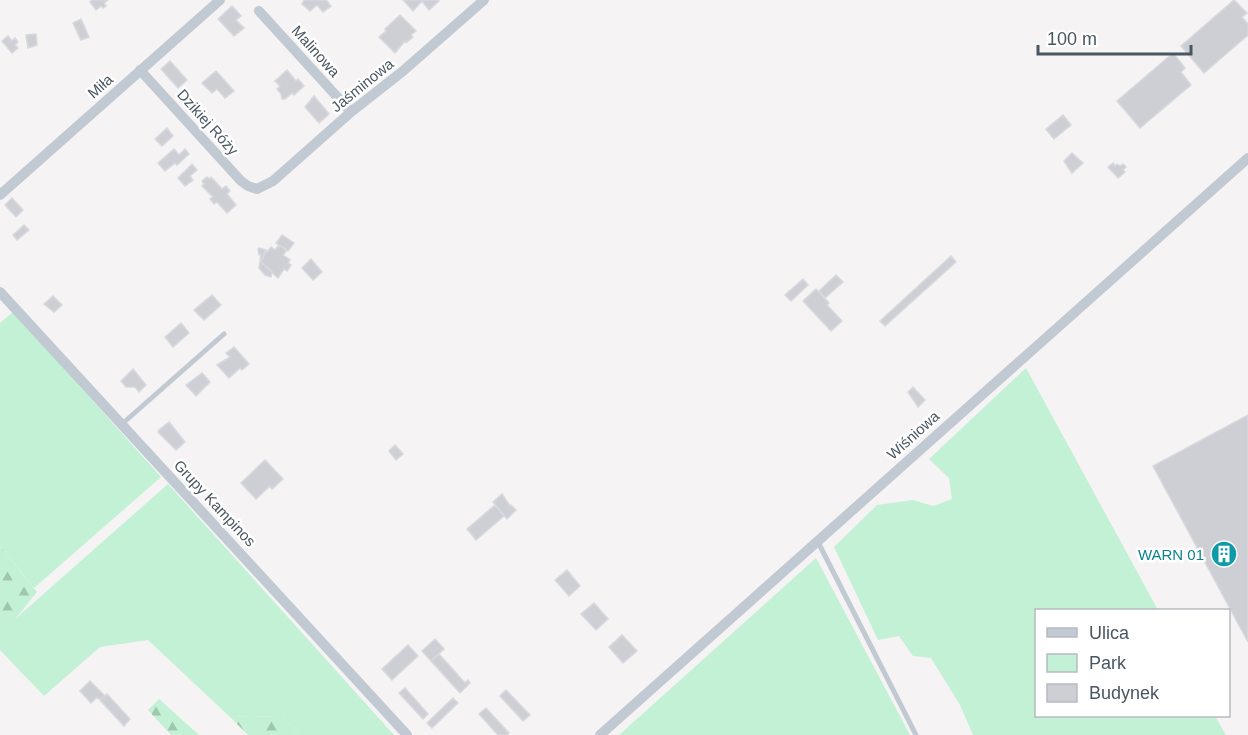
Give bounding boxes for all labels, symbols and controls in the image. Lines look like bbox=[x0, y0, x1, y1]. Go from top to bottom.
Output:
scale bar bbox=[1038, 18, 1191, 56]
street label: Malinowa bbox=[288, 22, 344, 81]
text: 100 m bbox=[1047, 29, 1097, 49]
street label: Jaśminowa bbox=[327, 54, 397, 115]
street label: Miła bbox=[84, 70, 116, 102]
street label: Dzikiej Róży bbox=[174, 86, 242, 159]
street label: Wiśniowa bbox=[883, 407, 943, 463]
street label: Grupy Kampinos bbox=[171, 456, 259, 550]
building icon: WARN 01 bbox=[1209, 539, 1239, 569]
place label: WARN 01 bbox=[1138, 546, 1204, 563]
legend bbox=[1035, 609, 1230, 717]
text: Ulica bbox=[1089, 623, 1130, 643]
text: Park bbox=[1089, 653, 1127, 673]
text: Budynek bbox=[1089, 683, 1160, 703]

